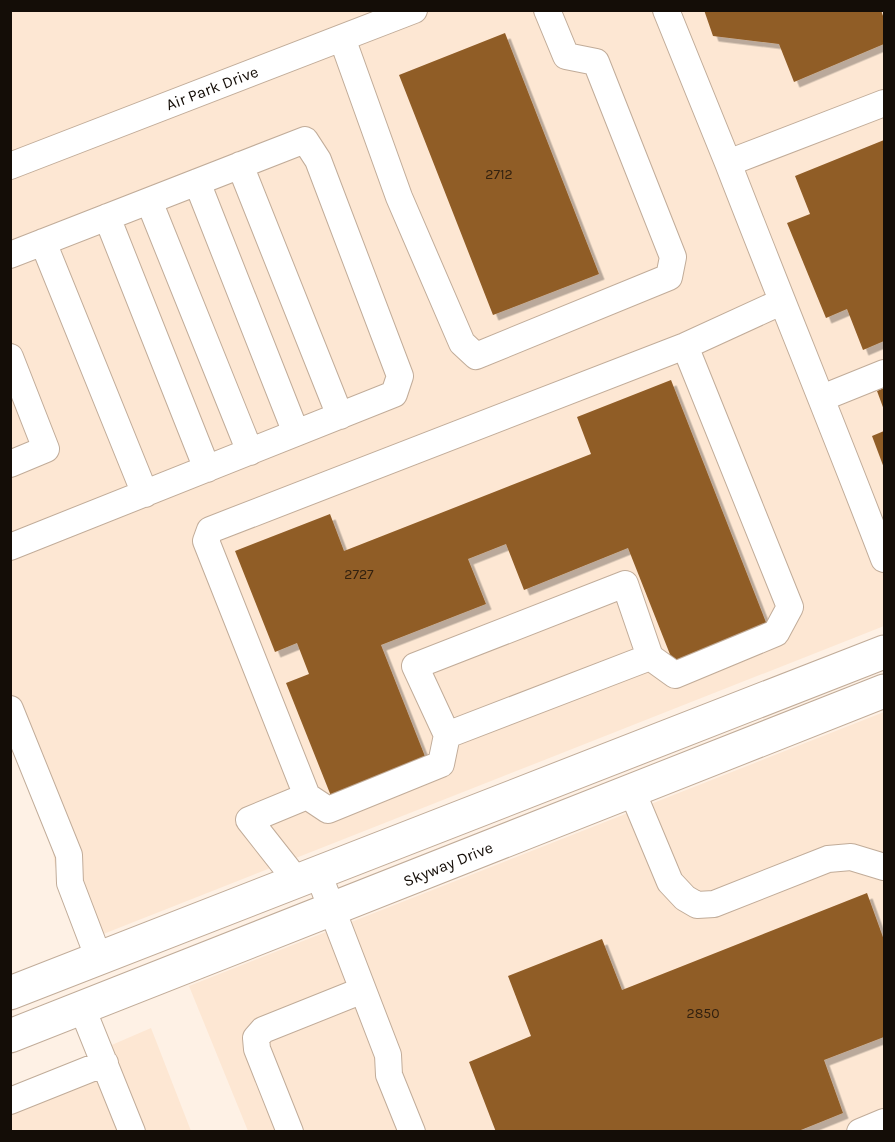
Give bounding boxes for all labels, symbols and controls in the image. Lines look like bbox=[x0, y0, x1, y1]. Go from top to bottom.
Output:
street label: Air Park Drive bbox=[163, 62, 261, 114]
house number: 2712 bbox=[485, 166, 513, 183]
house number: 2727 bbox=[344, 566, 374, 583]
street label: Skyway Drive bbox=[400, 837, 496, 891]
house number: 2850 bbox=[687, 1005, 719, 1022]

